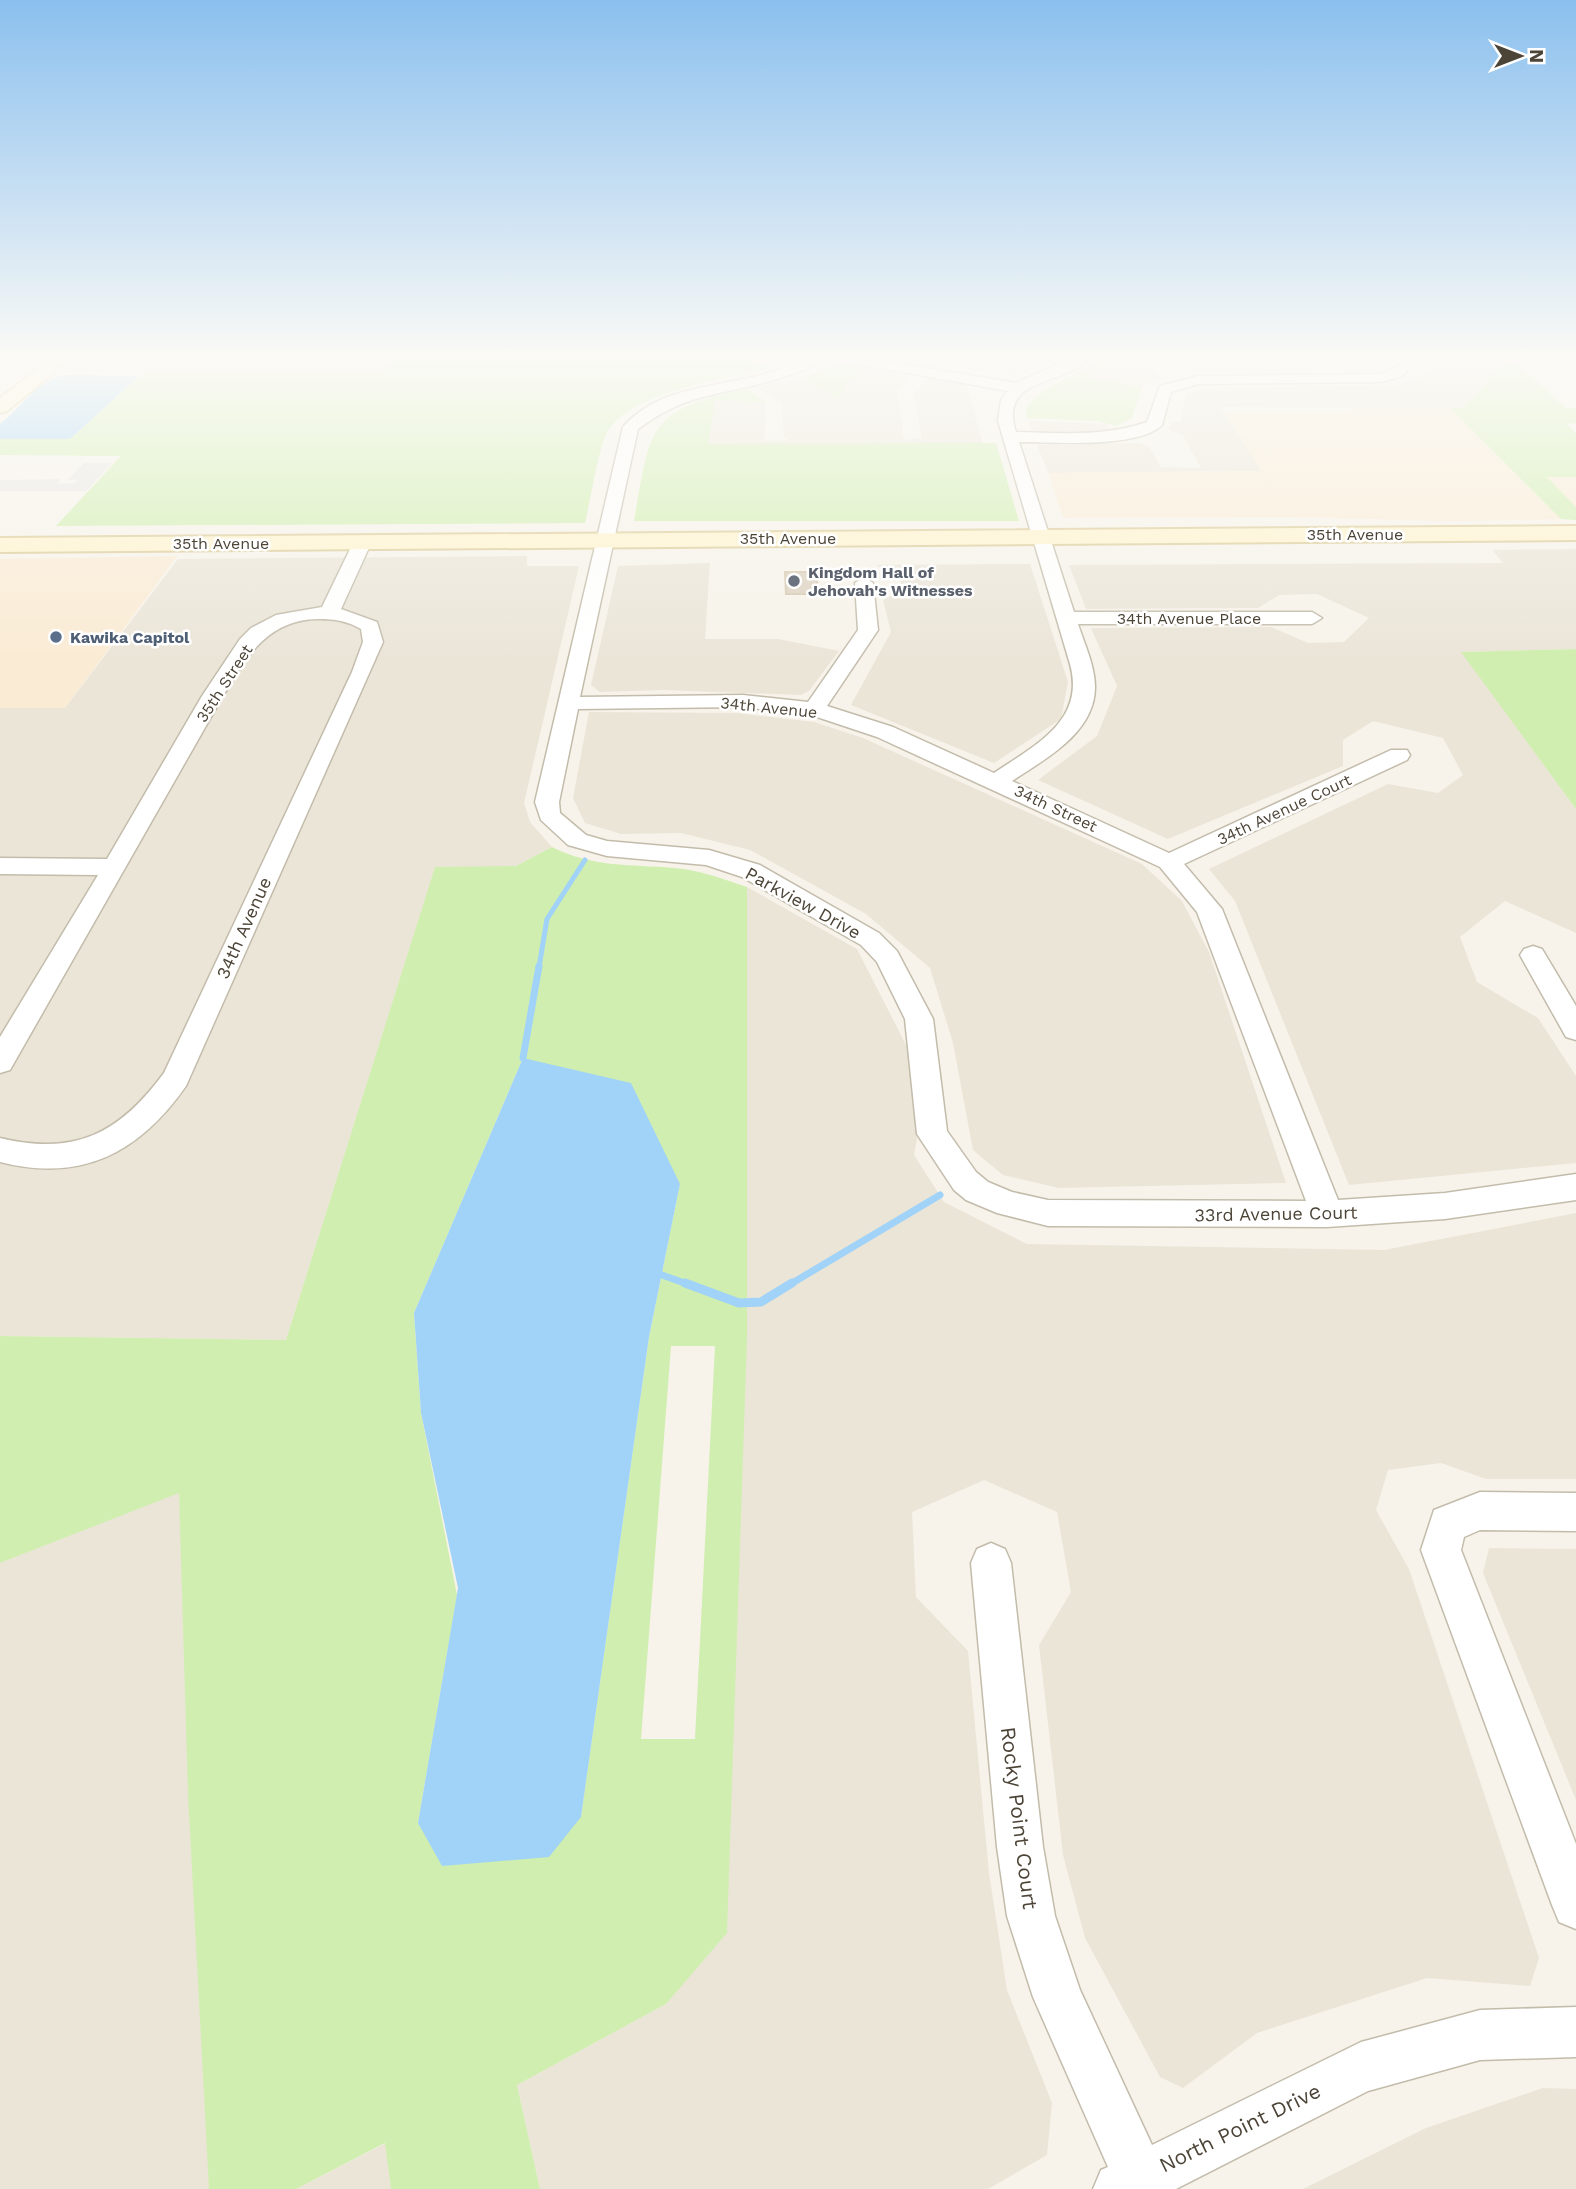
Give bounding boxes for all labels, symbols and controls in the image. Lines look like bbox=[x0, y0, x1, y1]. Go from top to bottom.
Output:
north arrow bbox=[1485, 21, 1555, 91]
text: N bbox=[1525, 49, 1548, 63]
street label: 35th Avenue bbox=[1307, 525, 1403, 544]
street label: 35th Avenue bbox=[740, 529, 836, 548]
street label: 35th Avenue bbox=[173, 534, 269, 553]
place label: Kingdom Hall of Jehovah's Witnesses bbox=[808, 563, 973, 600]
marker: Kingdom Hall of Jehovah's Witnesses bbox=[786, 573, 802, 589]
street label: 34th Avenue Place bbox=[1117, 609, 1261, 628]
place label: Kawika Capitol bbox=[70, 628, 190, 647]
marker: Kawika Capitol bbox=[48, 629, 64, 645]
street label: 35th Street bbox=[192, 641, 257, 726]
street label: 34th Avenue bbox=[720, 693, 818, 722]
street label: 34th Avenue Court bbox=[1214, 770, 1355, 849]
street label: 34th Street bbox=[1011, 781, 1101, 836]
street label: Parkview Drive bbox=[742, 862, 865, 943]
street label: 34th Avenue bbox=[212, 874, 275, 982]
street label: 33rd Avenue Court bbox=[1194, 1202, 1358, 1225]
street label: Rocky Point Court bbox=[996, 1725, 1043, 1911]
street label: North Point Drive bbox=[1155, 2078, 1325, 2177]

